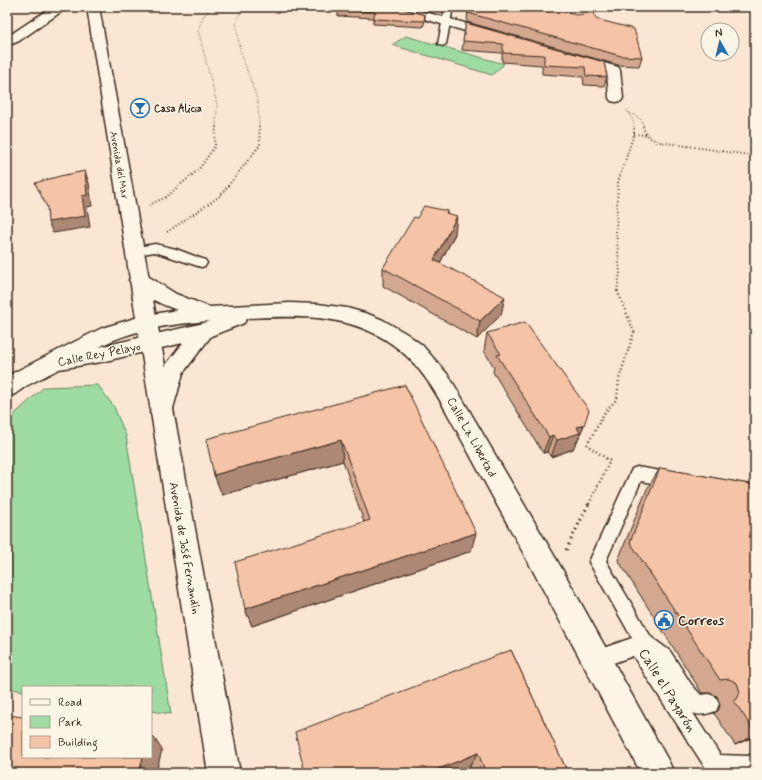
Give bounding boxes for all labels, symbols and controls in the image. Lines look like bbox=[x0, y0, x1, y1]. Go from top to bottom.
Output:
north arrow bbox=[700, 22, 740, 62]
text: N bbox=[714, 26, 723, 41]
bar icon: Casa Alicia bbox=[129, 97, 151, 119]
place label: Casa Alicia bbox=[154, 103, 202, 116]
street label: Avenida del Mar bbox=[106, 130, 131, 200]
street label: Calle Rey Pelayo bbox=[56, 339, 142, 371]
street label: Calle La Libertad bbox=[443, 395, 500, 480]
street label: Avenida de José Fernandín bbox=[164, 481, 204, 616]
public building icon: Correos bbox=[653, 609, 675, 631]
place label: Correos bbox=[678, 612, 725, 630]
street label: Calle el Payarón bbox=[634, 645, 700, 736]
legend bbox=[22, 686, 152, 758]
text: Road bbox=[58, 695, 82, 711]
text: Park bbox=[58, 715, 82, 731]
text: Building bbox=[58, 735, 98, 752]

